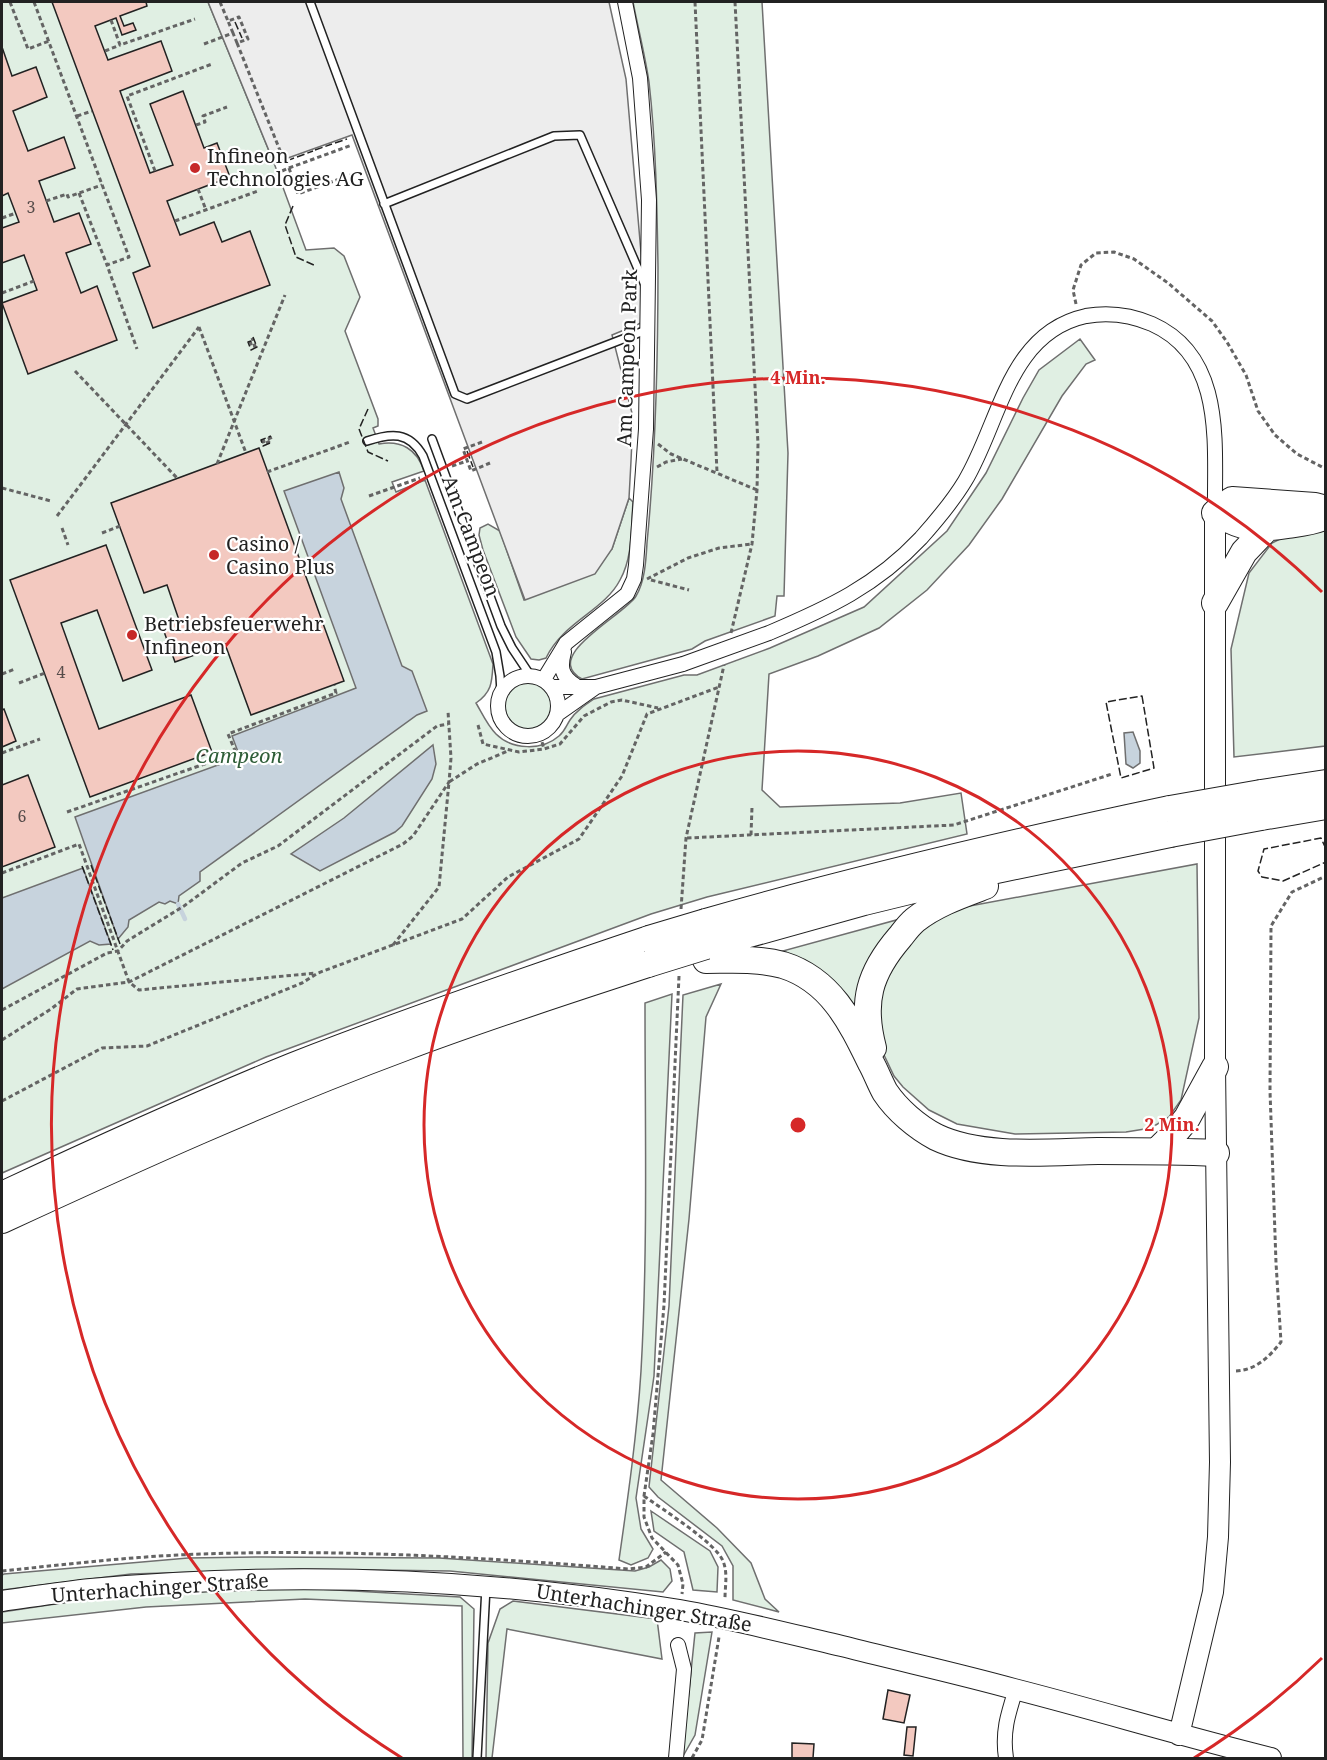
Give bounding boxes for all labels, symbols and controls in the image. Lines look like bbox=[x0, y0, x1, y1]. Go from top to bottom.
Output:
place label: Infineon Technologies AG bbox=[207, 142, 364, 192]
marker: Infineon Technologies AG bbox=[188, 161, 202, 175]
house number: 3 bbox=[27, 196, 36, 218]
street label: Am Campeon Park bbox=[610, 268, 643, 447]
text: 4 Min. bbox=[770, 365, 826, 389]
street label: Am Campeon bbox=[436, 471, 507, 601]
place label: Casino / Casino Plus bbox=[226, 530, 335, 580]
marker: Casino / Casino Plus bbox=[207, 548, 221, 562]
place label: Betriebsfeuerwehr Infineon bbox=[144, 610, 324, 660]
marker: Betriebsfeuerwehr Infineon bbox=[125, 628, 139, 642]
house number: 4 bbox=[57, 661, 66, 683]
park label: Campeon bbox=[196, 742, 282, 769]
house number: 6 bbox=[18, 805, 27, 827]
text: 2 Min. bbox=[1144, 1112, 1200, 1136]
centre of rings bbox=[788, 1115, 808, 1135]
street label: Unterhachinger Straße bbox=[50, 1566, 270, 1609]
street label: Unterhachinger Straße bbox=[534, 1577, 754, 1638]

